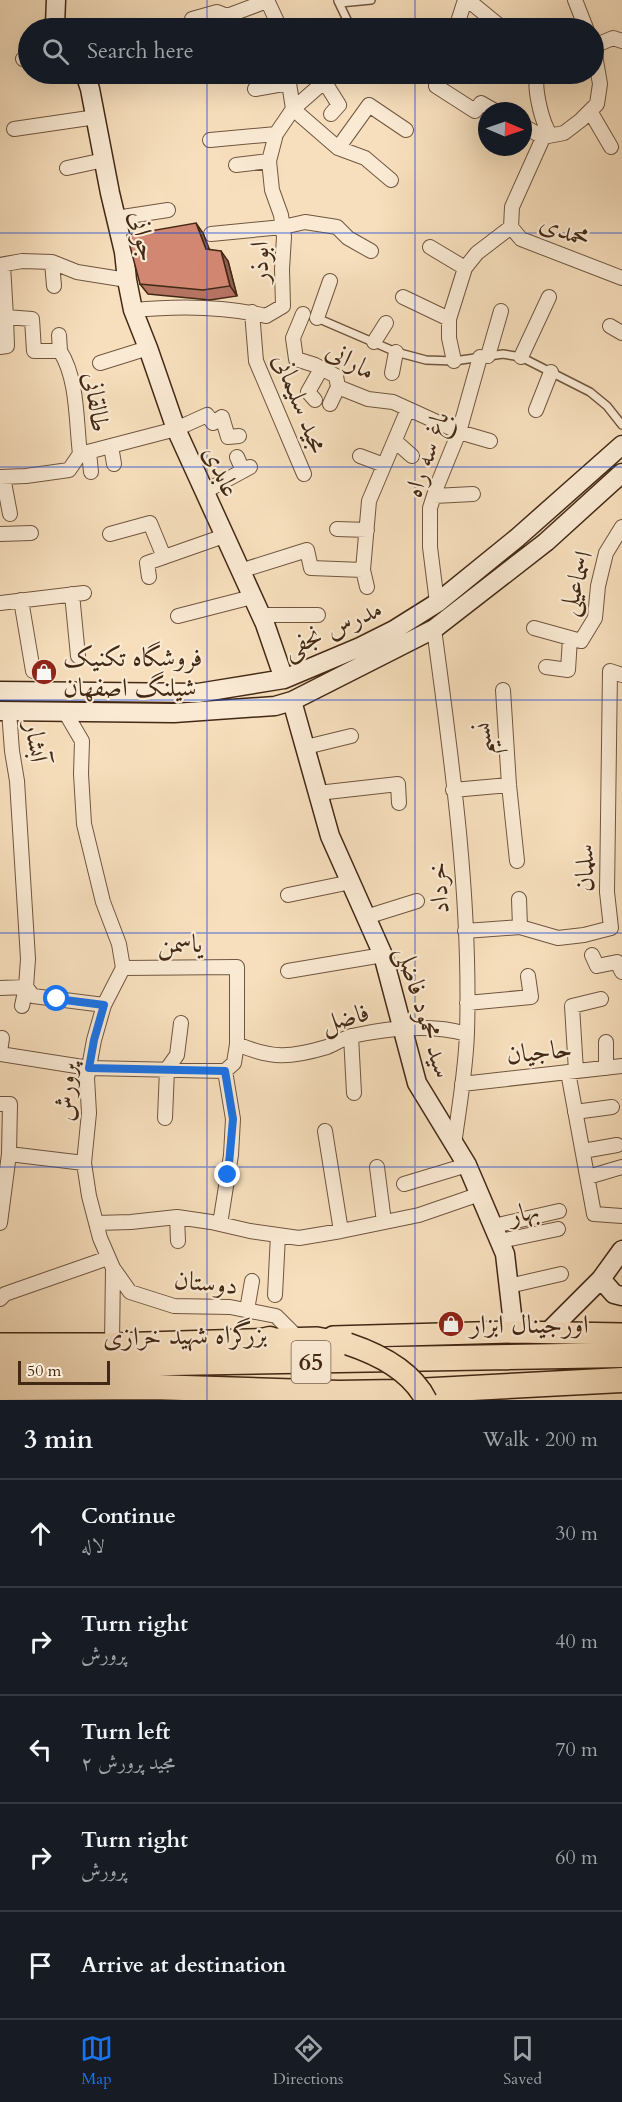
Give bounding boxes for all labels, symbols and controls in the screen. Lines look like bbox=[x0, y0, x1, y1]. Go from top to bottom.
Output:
search box bbox=[18, 18, 604, 84]
icon: search bbox=[39, 35, 72, 68]
text: Search here bbox=[87, 36, 194, 66]
north arrow bbox=[478, 102, 532, 156]
street label: محمدی bbox=[535, 205, 595, 256]
street label: جوانی bbox=[121, 208, 166, 264]
street label: ابوذر bbox=[242, 241, 277, 286]
street label: مارانی bbox=[320, 332, 382, 388]
street label: مجید سلیمانی bbox=[265, 348, 336, 458]
street label: طالقانی bbox=[75, 370, 118, 434]
street label: باغ سه راه bbox=[395, 406, 461, 503]
street label: عابدی bbox=[195, 440, 248, 502]
street label: اسماعیلی bbox=[550, 547, 602, 620]
street label: مدرس نجفی bbox=[277, 591, 388, 667]
place label: فروشگاه تکنیک شیلنگ اصفهان bbox=[63, 640, 202, 705]
shop icon: فروشگاه تکنیک شیلنگ اصفهان bbox=[29, 657, 59, 687]
street label: آبشار bbox=[16, 717, 57, 767]
street label: نسیم bbox=[464, 721, 509, 756]
street label: سلمان bbox=[567, 844, 602, 892]
street label: خرداد bbox=[419, 861, 458, 915]
street label: یاسمن bbox=[157, 926, 205, 961]
street label: سید محمود فاضلی bbox=[387, 942, 461, 1083]
route start bbox=[43, 985, 69, 1011]
street label: فاضل bbox=[317, 995, 373, 1040]
street label: حاجیان bbox=[504, 1031, 574, 1072]
street label: پرورش bbox=[46, 1059, 85, 1122]
route end bbox=[214, 1161, 240, 1187]
street label: بهار bbox=[503, 1192, 542, 1233]
street label: دوستان bbox=[172, 1262, 240, 1303]
place label: اورجینال ابزار bbox=[467, 1307, 589, 1342]
shop icon: اورجینال ابزار bbox=[436, 1309, 466, 1339]
street label: بزرگراه شهید خرازی bbox=[102, 1317, 268, 1354]
road number: 65 bbox=[292, 1341, 330, 1383]
scale bar bbox=[18, 1358, 110, 1386]
text: 50 m bbox=[27, 1360, 61, 1382]
text: 3 min bbox=[24, 1422, 93, 1457]
text: Walk · 200 m bbox=[483, 1426, 598, 1453]
text: Continue bbox=[81, 1501, 176, 1531]
icon: ahead bbox=[24, 1517, 57, 1550]
text: 30 m bbox=[555, 1520, 598, 1547]
text: لاله bbox=[81, 1533, 105, 1560]
text: Turn right bbox=[81, 1609, 188, 1639]
icon: right bbox=[24, 1625, 57, 1658]
text: 40 m bbox=[555, 1628, 598, 1655]
text: پرورش bbox=[81, 1641, 126, 1668]
text: Turn left bbox=[81, 1717, 170, 1747]
icon: left bbox=[24, 1733, 57, 1766]
text: 70 m bbox=[555, 1736, 598, 1763]
text: مجید پرورش ۲ bbox=[81, 1749, 175, 1776]
text: Turn right bbox=[81, 1825, 188, 1855]
icon: right bbox=[24, 1841, 57, 1874]
text: 60 m bbox=[555, 1844, 598, 1871]
text: پرورش bbox=[81, 1857, 126, 1884]
icon: arrive bbox=[24, 1949, 57, 1982]
text: Arrive at destination bbox=[81, 1950, 286, 1980]
tab: Map bbox=[80, 2032, 113, 2090]
tab: Directions bbox=[273, 2032, 343, 2090]
tab: Saved bbox=[503, 2032, 542, 2090]

